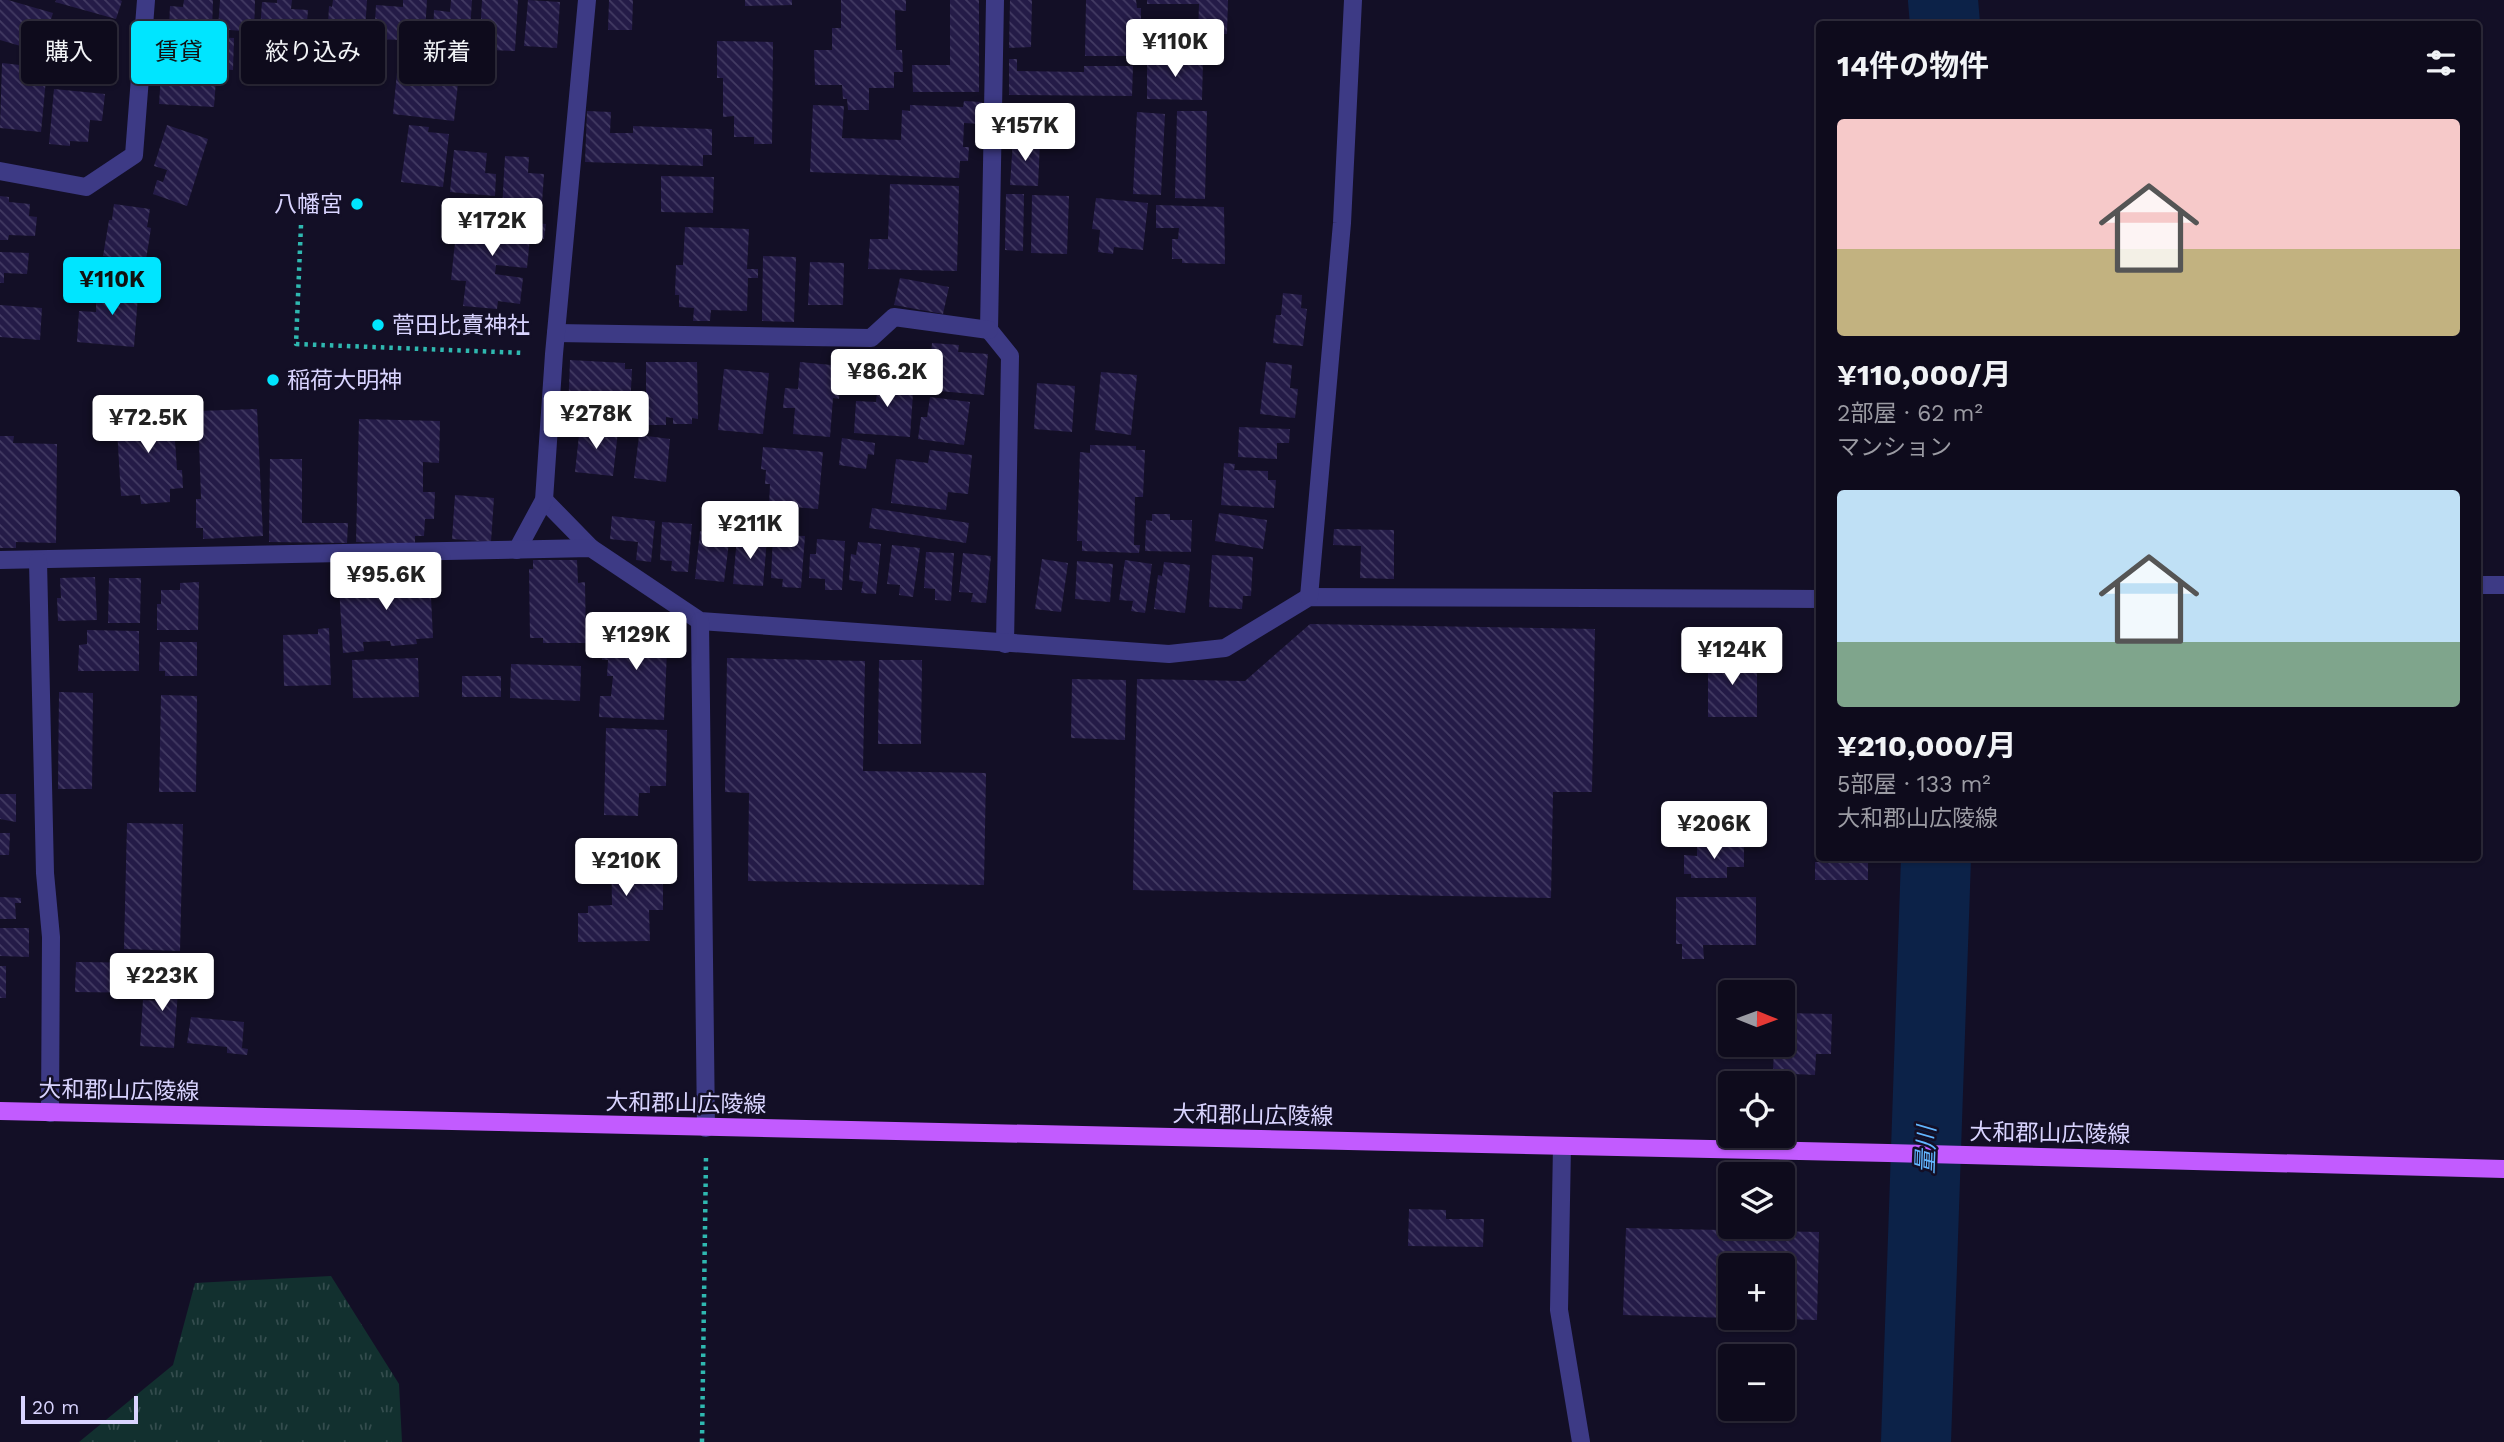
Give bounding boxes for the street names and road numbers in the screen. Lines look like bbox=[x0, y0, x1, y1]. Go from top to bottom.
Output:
street label: 大和郡山広陵線 bbox=[38, 1076, 200, 1105]
street label: 大和郡山広陵線 bbox=[605, 1089, 767, 1118]
street label: 大和郡山広陵線 bbox=[1172, 1101, 1334, 1130]
street label: 大和郡山広陵線 bbox=[1969, 1119, 2131, 1148]

